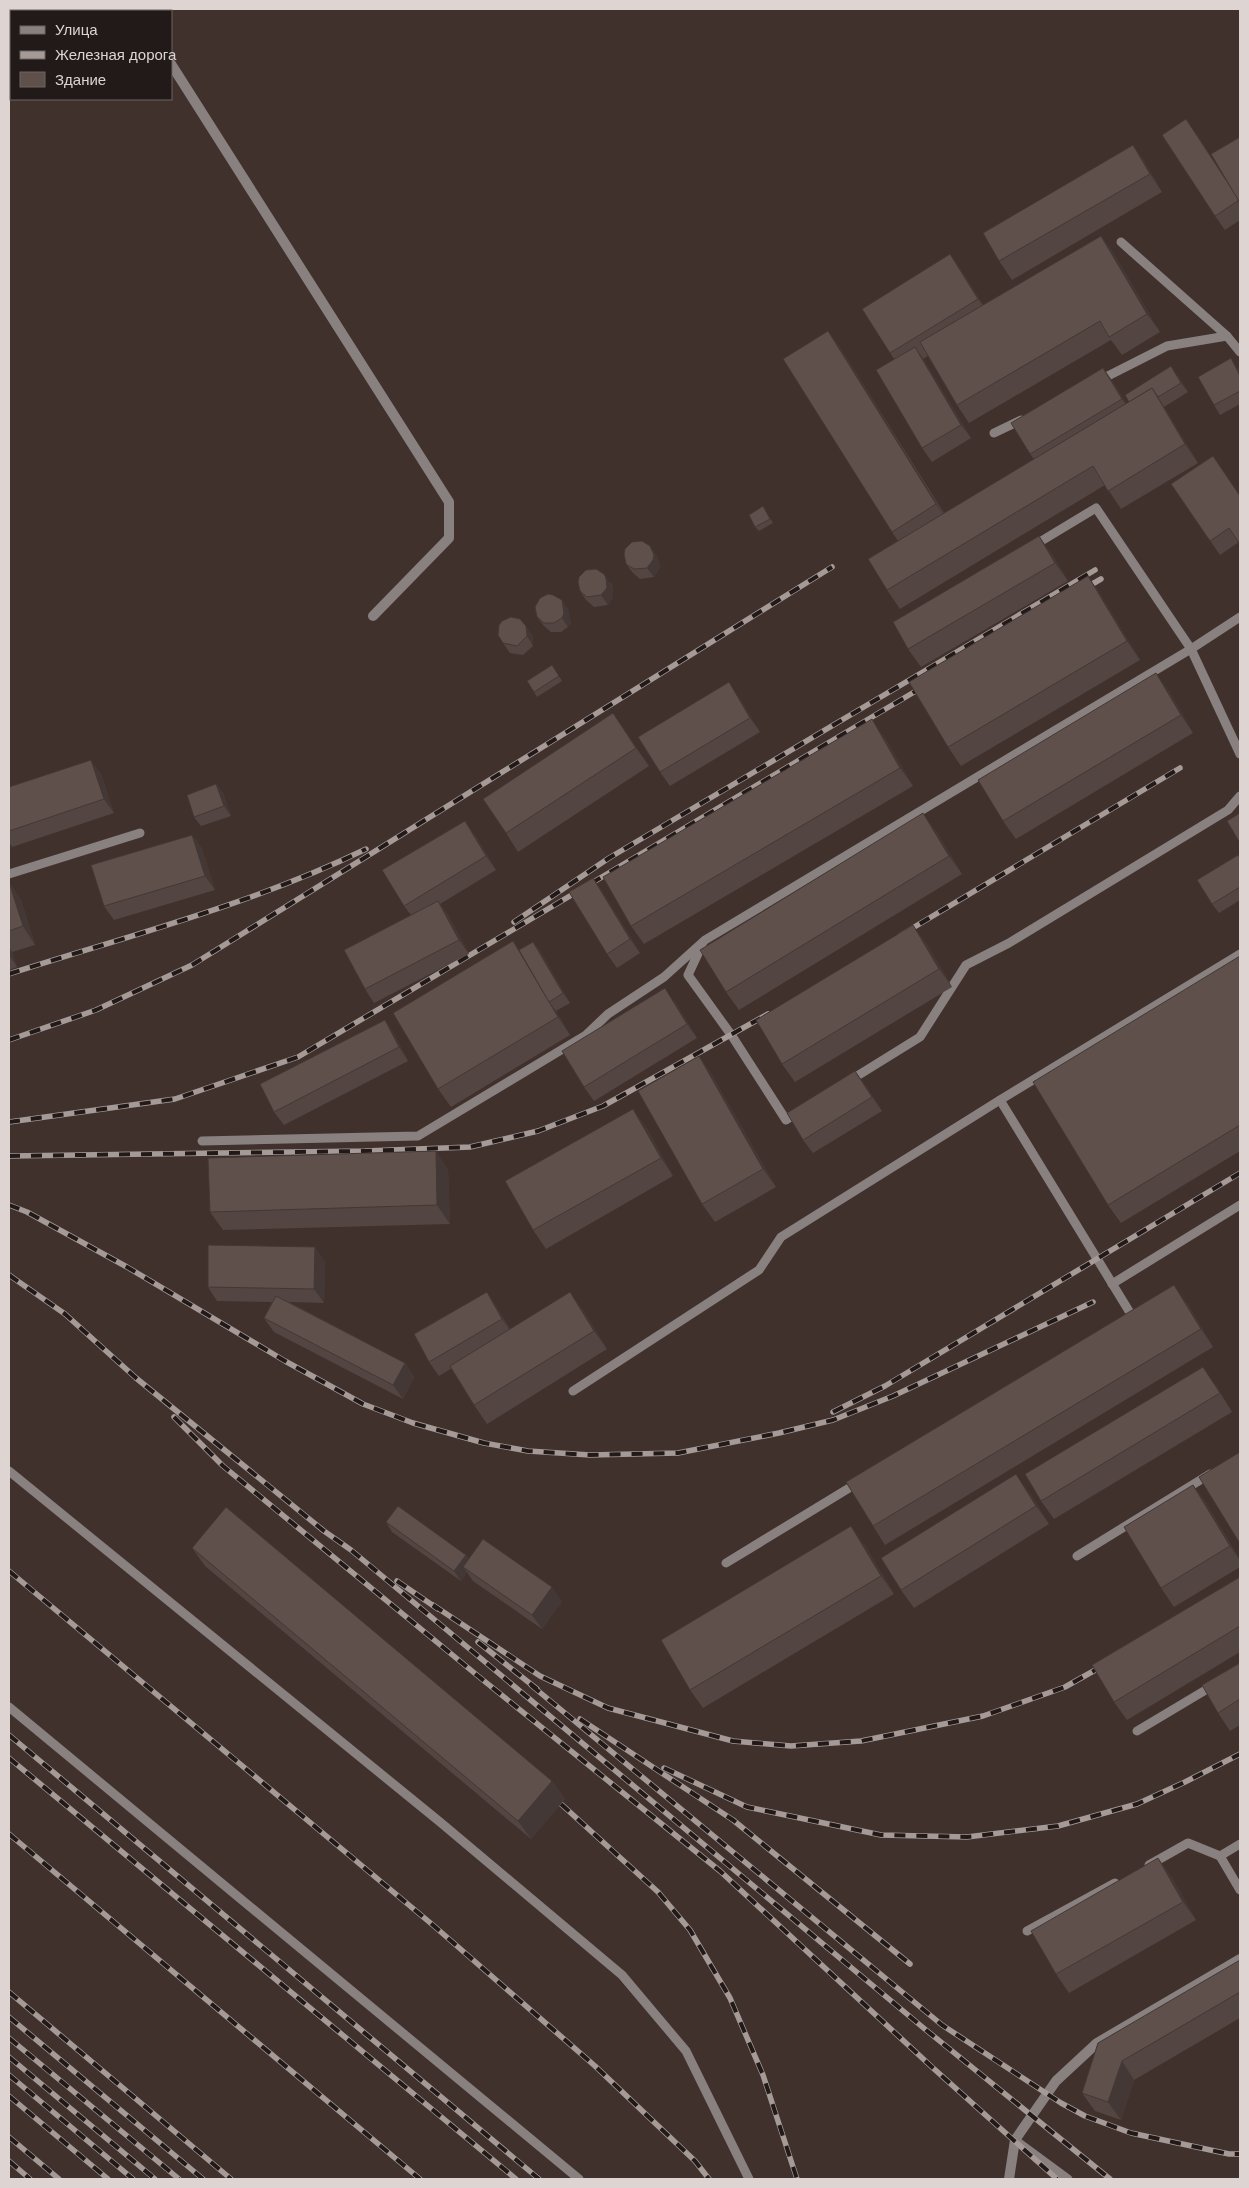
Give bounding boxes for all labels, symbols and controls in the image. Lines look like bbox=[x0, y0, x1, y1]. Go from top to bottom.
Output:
legend bbox=[10, 10, 172, 100]
text: Улица bbox=[55, 21, 98, 38]
text: Железная дорога bbox=[55, 46, 177, 63]
text: Здание bbox=[55, 71, 106, 88]

